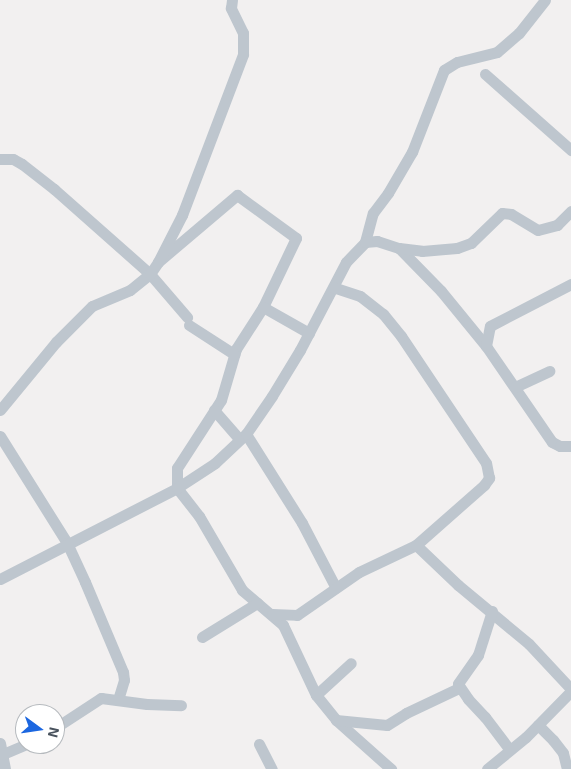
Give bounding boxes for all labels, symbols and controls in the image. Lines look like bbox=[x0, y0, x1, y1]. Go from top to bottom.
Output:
north arrow bbox=[15, 704, 65, 754]
text: N bbox=[45, 726, 64, 739]

